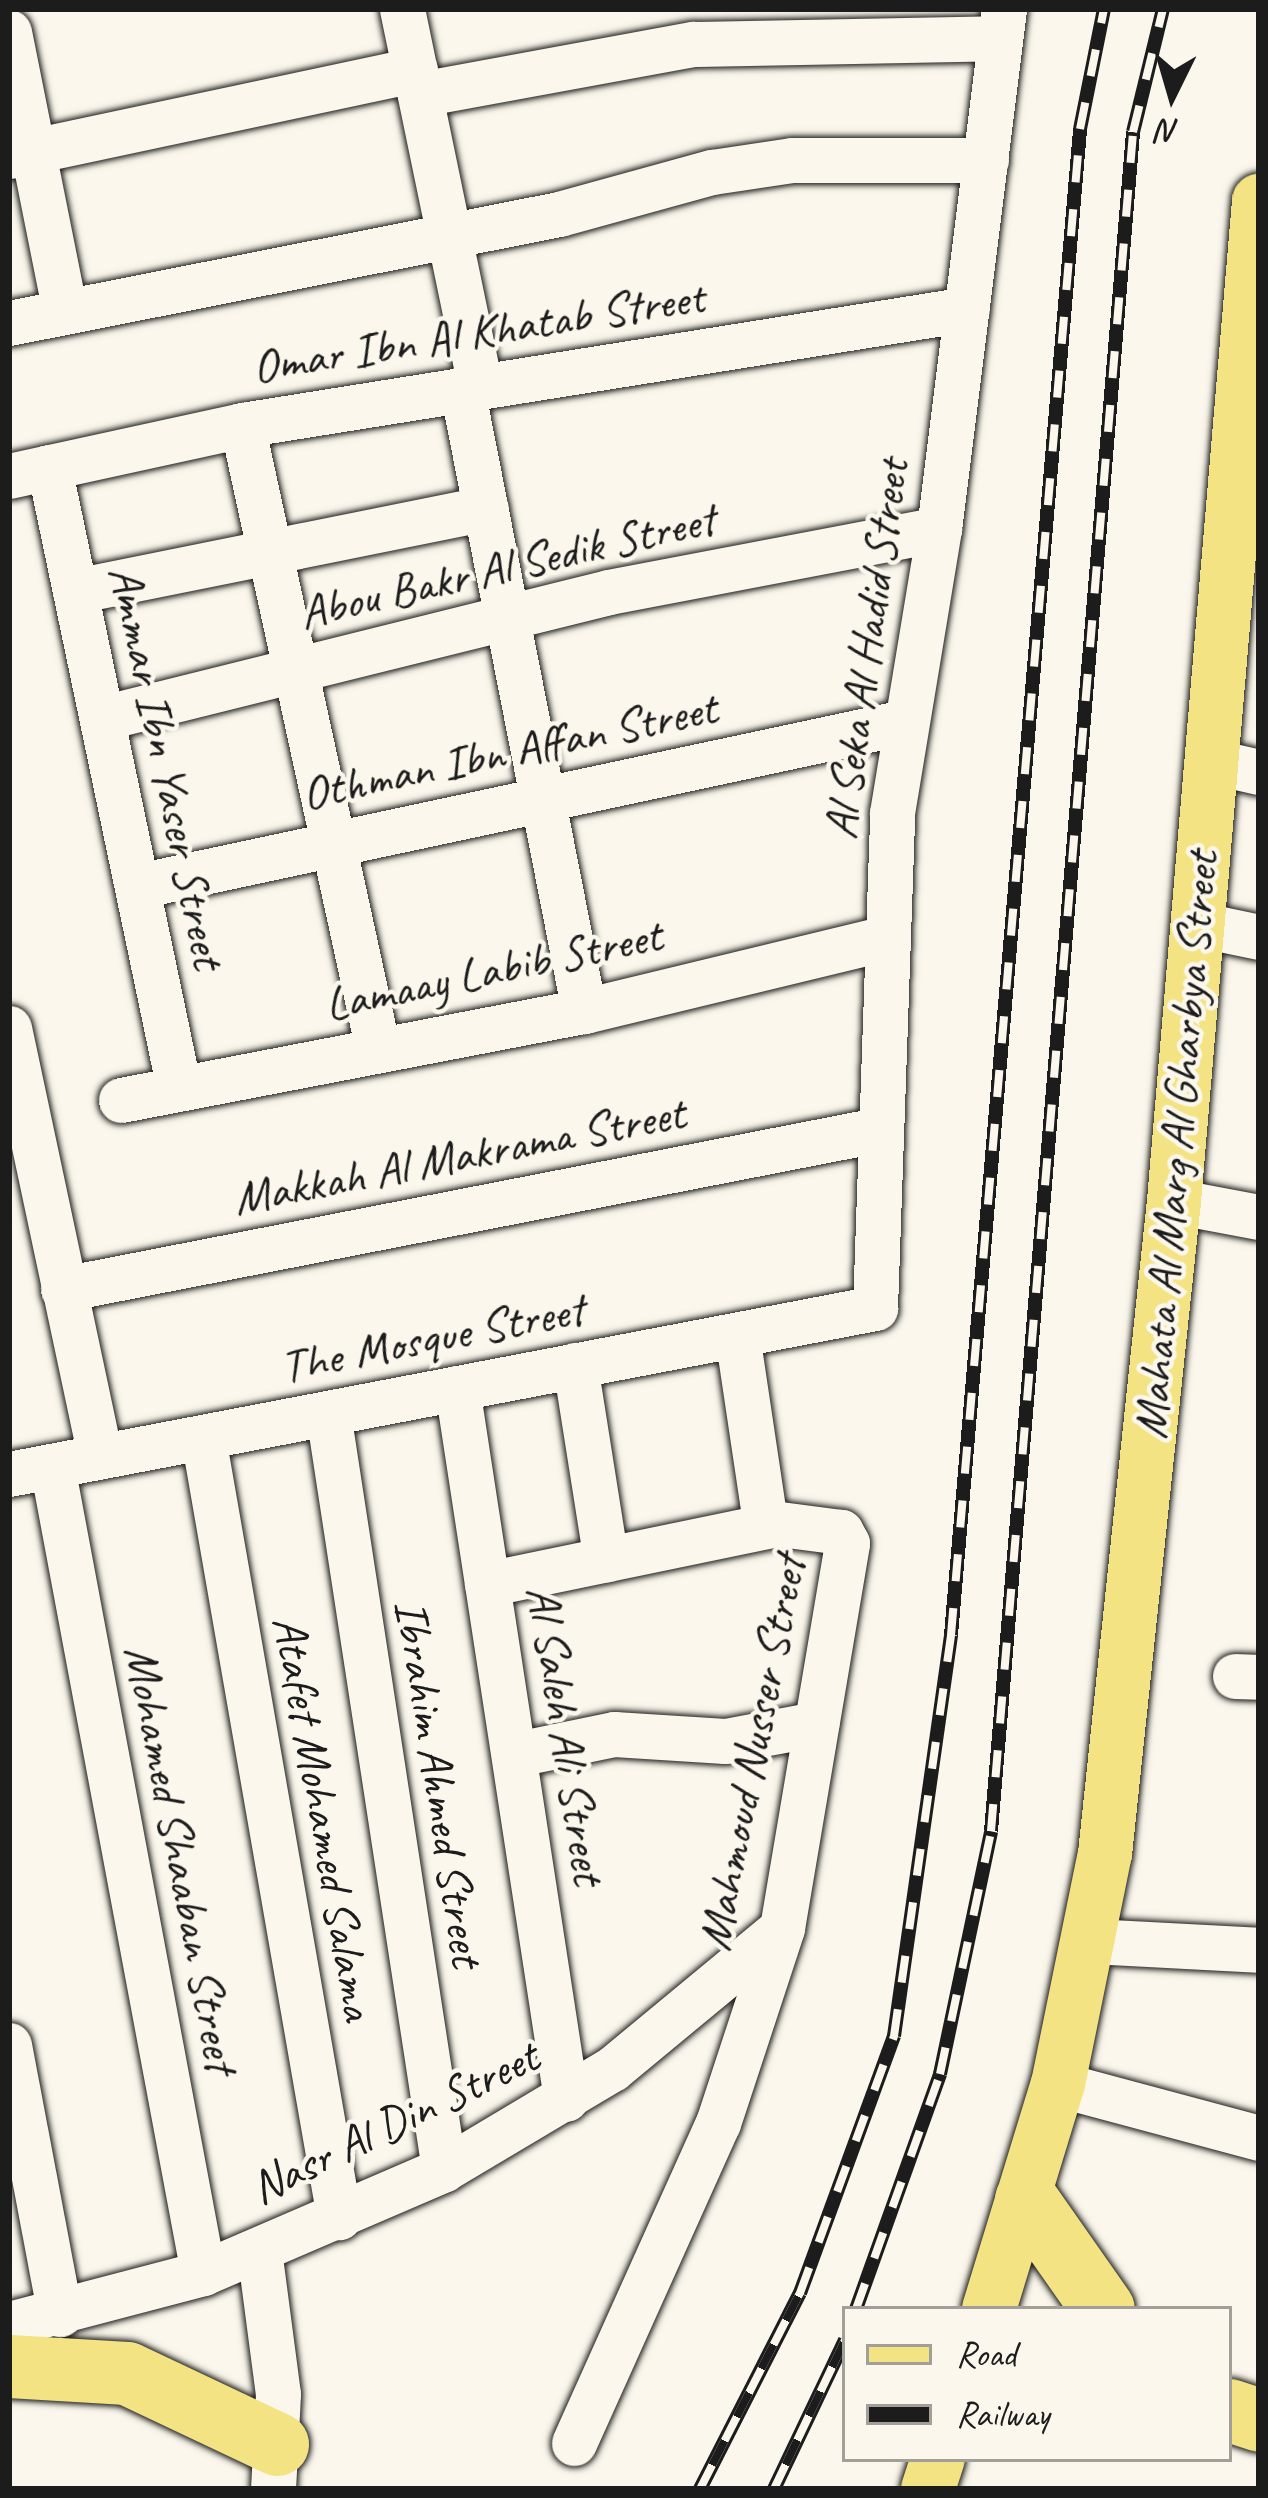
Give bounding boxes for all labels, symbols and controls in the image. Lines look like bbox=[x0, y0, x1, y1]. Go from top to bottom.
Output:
north arrow bbox=[1112, 36, 1232, 156]
text: N bbox=[1157, 110, 1181, 154]
street label: Omar Ibn Al Khatab Street bbox=[247, 268, 709, 396]
street label: Al Seka Al Hadid Street bbox=[811, 454, 921, 844]
street label: Abou Bakr Al Sedik Street bbox=[293, 490, 721, 642]
street label: Ammar Ibn Yaser Street bbox=[96, 560, 238, 974]
street label: Othman Ibn Affan Street bbox=[296, 679, 722, 823]
street label: Mahata Al Marg Al Gharbya Street bbox=[1122, 848, 1230, 1442]
street label: Lamaay Labib Street bbox=[319, 906, 667, 1034]
street label: Makkah Al Makrama Street bbox=[228, 1084, 690, 1228]
street label: The Mosque Street bbox=[275, 1280, 589, 1396]
street label: Mahmoud Nusser Street bbox=[686, 1551, 818, 1955]
street label: Al Saleh Ali Street bbox=[514, 1581, 618, 1889]
street label: Ibrahim Ahmed Street bbox=[381, 1594, 497, 1972]
street label: Atafet Mohamed Salama bbox=[260, 1613, 388, 2023]
street label: Mohamed Shaaban Street bbox=[111, 1641, 251, 2077]
street label: Nasr Al Din Street bbox=[240, 2027, 548, 2217]
legend bbox=[842, 2306, 1232, 2462]
text: Road bbox=[956, 2331, 1016, 2377]
text: Railway bbox=[956, 2391, 1049, 2437]

